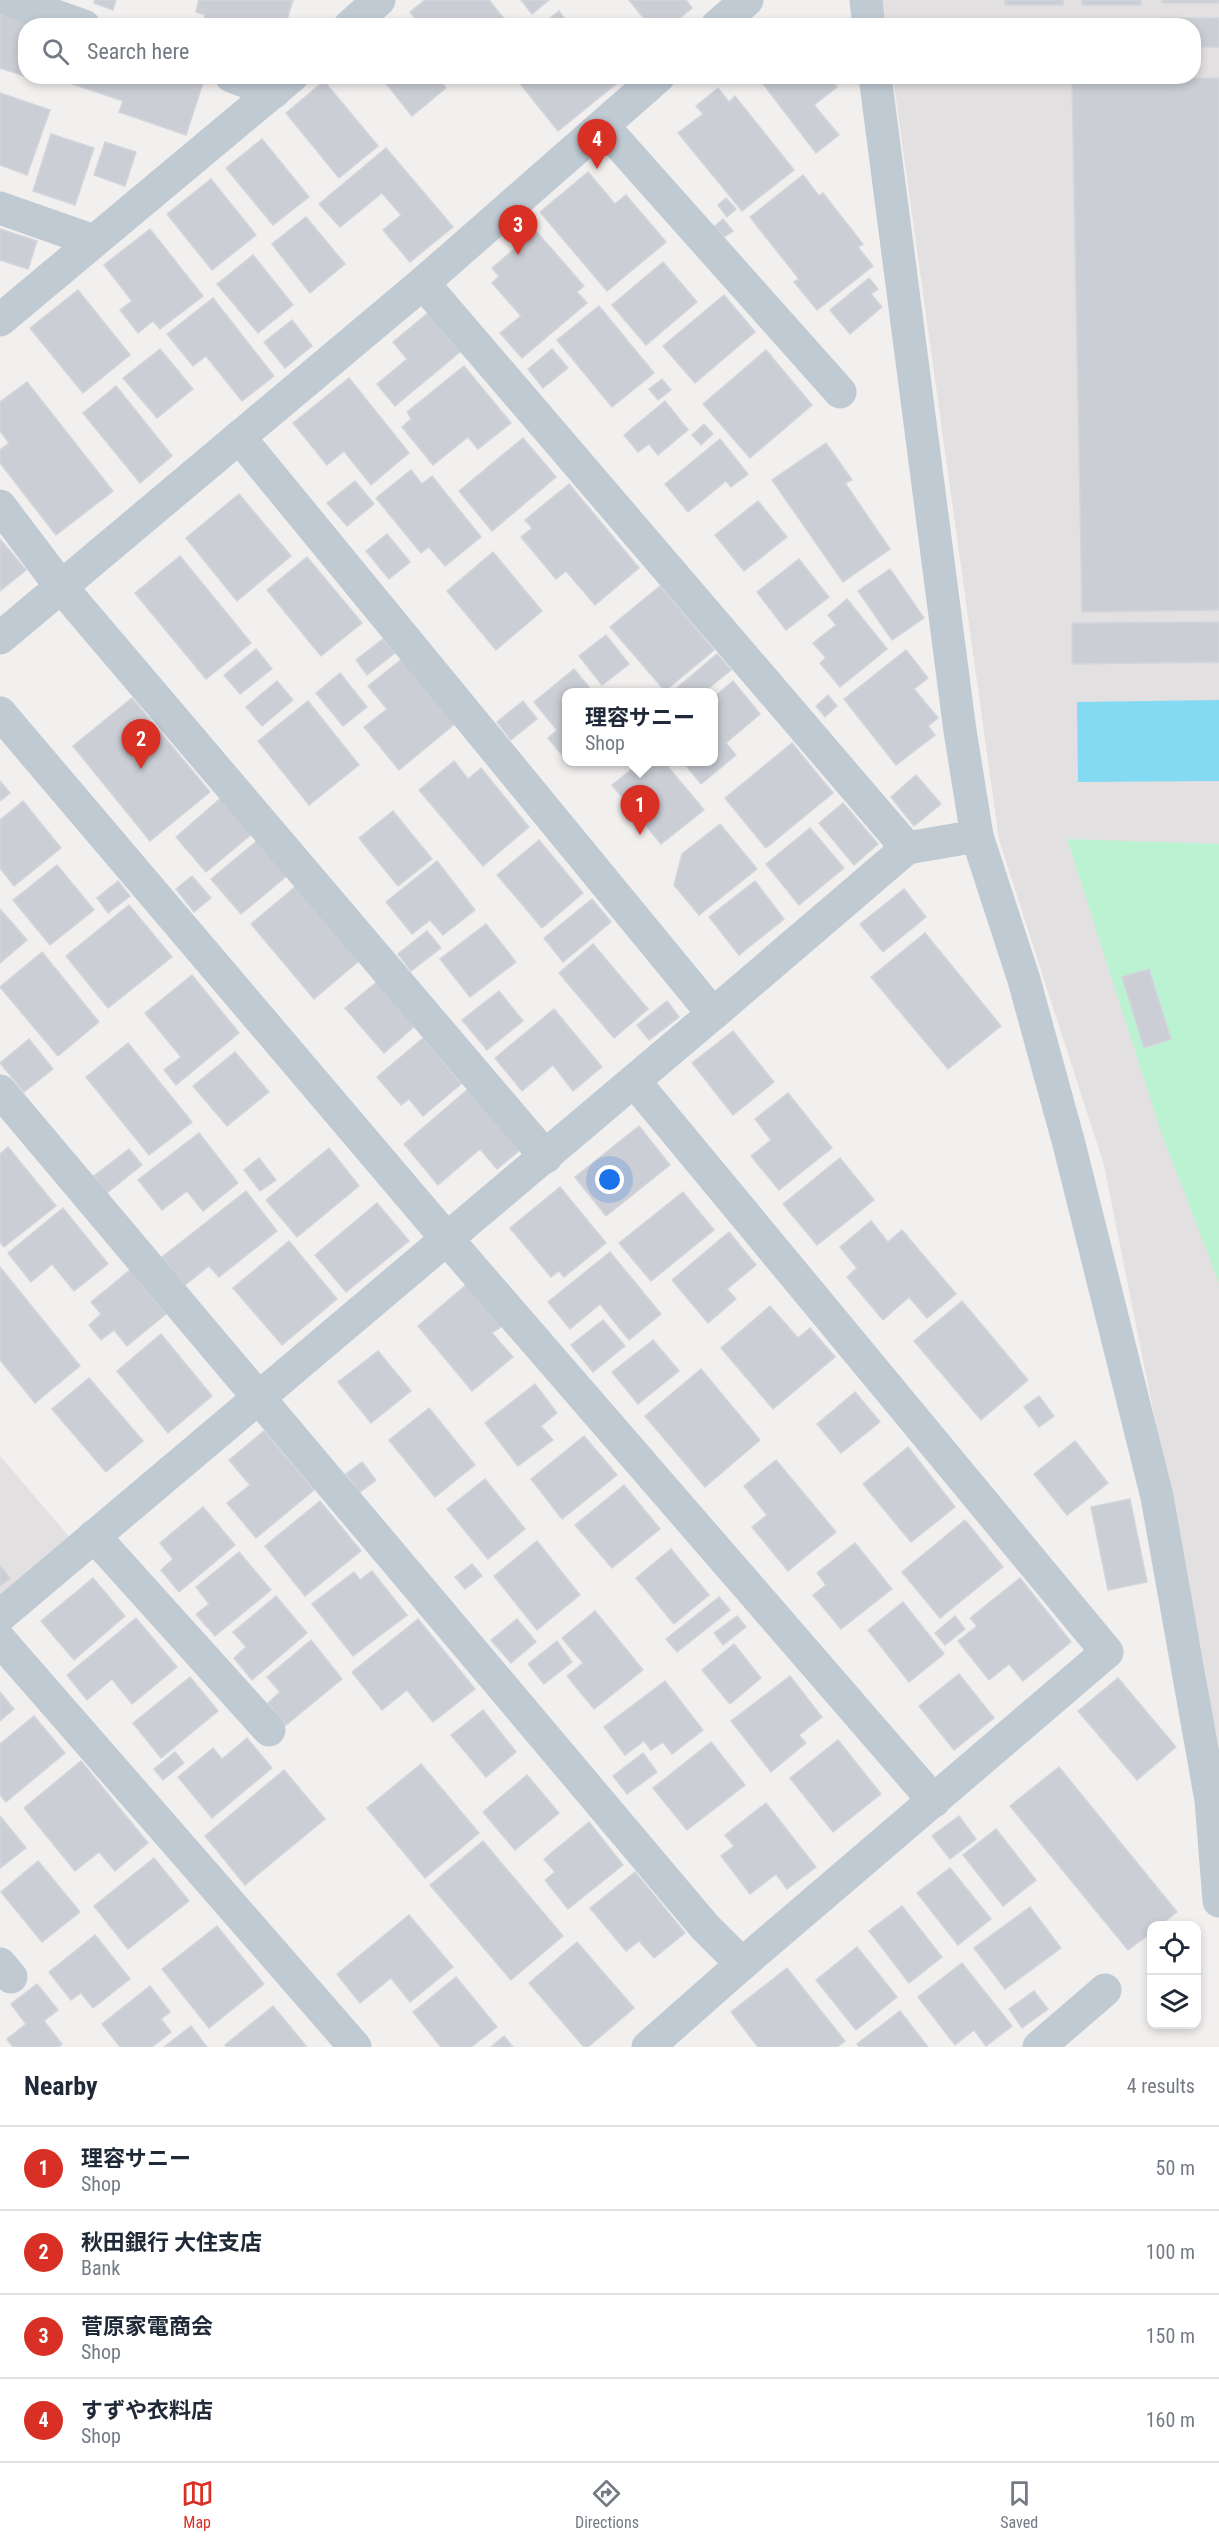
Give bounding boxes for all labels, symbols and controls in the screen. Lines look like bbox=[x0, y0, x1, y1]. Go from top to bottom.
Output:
search box bbox=[18, 18, 1201, 84]
icon: search bbox=[39, 35, 72, 68]
text: Search here bbox=[87, 39, 189, 64]
pin: 4 bbox=[578, 120, 616, 169]
pin: 3 bbox=[498, 206, 538, 255]
popup bbox=[562, 688, 718, 766]
text: 理容サニー bbox=[585, 705, 695, 730]
pin: 2 bbox=[122, 720, 160, 769]
text: Shop bbox=[585, 731, 625, 755]
pin: 1 bbox=[620, 786, 660, 835]
your location bbox=[595, 1165, 624, 1194]
map controls bbox=[1147, 1921, 1201, 2029]
button: locate bbox=[1147, 1921, 1201, 1975]
button: layers bbox=[1147, 1975, 1201, 2029]
text: Nearby bbox=[24, 2071, 98, 2101]
text: 4 results bbox=[1127, 2074, 1195, 2098]
text: 理容サニー bbox=[81, 2146, 191, 2171]
text: 1 bbox=[38, 2156, 49, 2180]
text: 50 m bbox=[1156, 2156, 1195, 2180]
text: Shop bbox=[81, 2172, 121, 2196]
text: 秋田銀行 大住支店 bbox=[81, 2230, 262, 2255]
text: 2 bbox=[38, 2240, 49, 2264]
text: 100 m bbox=[1146, 2240, 1195, 2264]
text: Bank bbox=[81, 2256, 120, 2280]
text: 菅原家電商会 bbox=[81, 2314, 213, 2339]
text: 3 bbox=[38, 2324, 49, 2348]
text: 150 m bbox=[1146, 2324, 1195, 2348]
text: Shop bbox=[81, 2340, 121, 2364]
text: すずや衣料店 bbox=[81, 2398, 213, 2423]
text: 4 bbox=[38, 2408, 49, 2432]
text: 160 m bbox=[1146, 2408, 1195, 2432]
text: Shop bbox=[81, 2424, 121, 2448]
tab: Map bbox=[181, 2477, 214, 2532]
tab: Directions bbox=[575, 2477, 639, 2532]
tab: Saved bbox=[1000, 2477, 1038, 2532]

